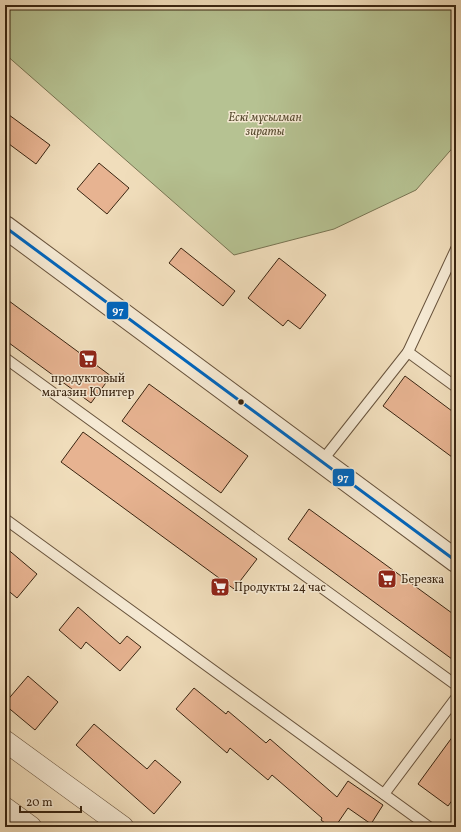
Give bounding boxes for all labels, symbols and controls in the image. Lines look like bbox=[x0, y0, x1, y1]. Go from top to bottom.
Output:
park label: Ескі мұсылман зираты bbox=[228, 110, 302, 140]
line badge: 97 bbox=[106, 301, 129, 320]
text: 97 bbox=[112, 304, 124, 319]
supermarket icon: продуктовый магазин Юпитер bbox=[77, 348, 99, 370]
place label: продуктовый магазин Юпитер bbox=[42, 371, 134, 401]
unlabelled marker bbox=[236, 397, 246, 407]
line badge: 97 bbox=[332, 468, 355, 487]
text: 97 bbox=[337, 471, 349, 486]
supermarket icon: Березка bbox=[376, 568, 398, 590]
place label: Березка bbox=[401, 572, 444, 588]
supermarket icon: Продукты 24 час bbox=[209, 576, 231, 598]
place label: Продукты 24 час bbox=[234, 580, 326, 596]
scale bar bbox=[20, 788, 81, 814]
text: 20 m bbox=[26, 795, 53, 811]

